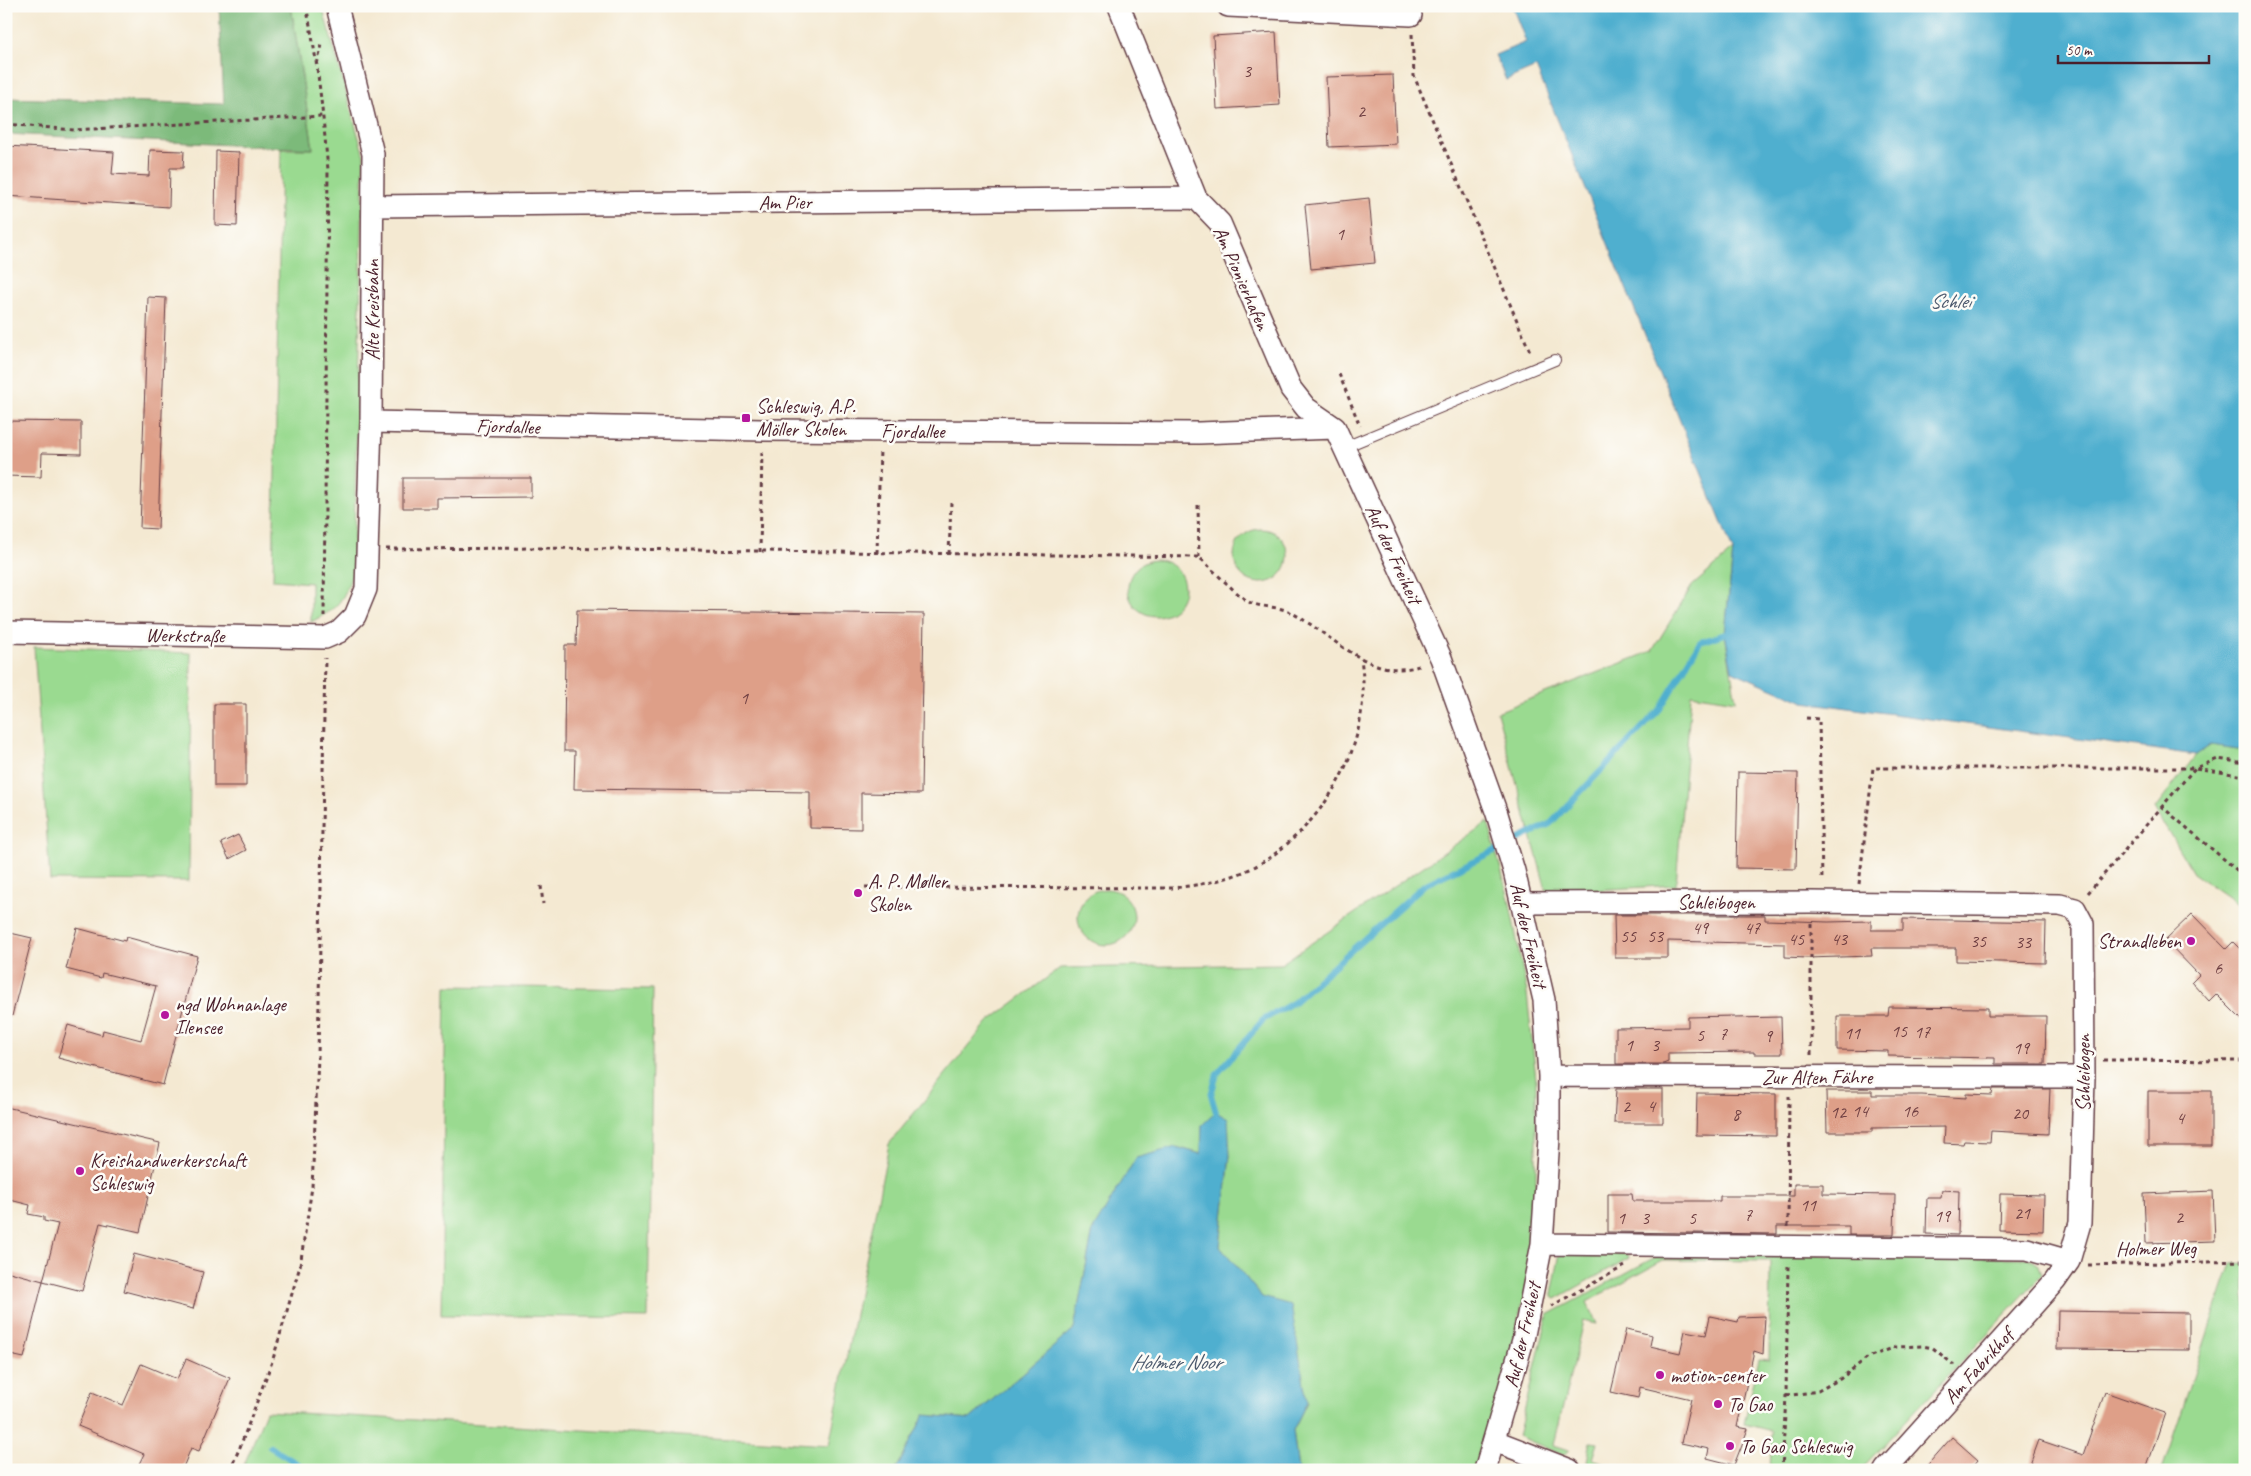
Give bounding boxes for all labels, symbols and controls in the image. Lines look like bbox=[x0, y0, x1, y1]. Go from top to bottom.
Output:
scale bar bbox=[2058, 32, 2210, 64]
text: 50 m bbox=[2066, 41, 2093, 60]
house number: 3 bbox=[1243, 60, 1253, 82]
house number: 2 bbox=[1357, 100, 1367, 122]
street label: Am Pier bbox=[758, 190, 814, 215]
street label: Am Pionierhafen bbox=[1207, 222, 1276, 335]
house number: 1 bbox=[1336, 223, 1345, 245]
street label: Alte Kreisbahn bbox=[360, 258, 385, 361]
water label: Schlei bbox=[1929, 288, 1976, 314]
place label: Schleswig, A.P. Möller Skolen bbox=[756, 394, 855, 442]
marker: Schleswig, A.P. Möller Skolen bbox=[740, 412, 752, 424]
street label: Fjordallee bbox=[476, 413, 542, 440]
street label: Fjordallee bbox=[881, 419, 946, 444]
street label: Auf der Freiheit bbox=[1360, 501, 1429, 611]
street label: Werkstraße bbox=[145, 622, 226, 649]
house number: 1 bbox=[740, 687, 749, 709]
place label: A. P. Møller Skolen bbox=[868, 869, 949, 917]
street label: Auf der Freiheit bbox=[1504, 880, 1553, 993]
marker: A. P. Møller Skolen bbox=[852, 887, 864, 899]
street label: Schleibogen bbox=[1677, 890, 1756, 915]
house number: 49 bbox=[1692, 917, 1710, 939]
house number: 47 bbox=[1744, 917, 1761, 939]
house number: 55 bbox=[1620, 925, 1637, 947]
house number: 53 bbox=[1647, 925, 1665, 947]
house number: 45 bbox=[1788, 928, 1805, 950]
house number: 43 bbox=[1831, 928, 1849, 950]
place label: Strandleben bbox=[2097, 929, 2182, 954]
house number: 35 bbox=[1970, 930, 1987, 952]
house number: 33 bbox=[2015, 931, 2033, 953]
marker: Strandleben bbox=[2185, 935, 2197, 947]
house number: 6 bbox=[2214, 957, 2223, 979]
place label: ngd Wohnanlage Ilensee bbox=[175, 992, 287, 1040]
marker: ngd Wohnanlage Ilensee bbox=[159, 1009, 171, 1021]
house number: 15 bbox=[1891, 1020, 1908, 1042]
house number: 17 bbox=[1914, 1021, 1931, 1043]
house number: 11 bbox=[1844, 1022, 1861, 1044]
house number: 7 bbox=[1719, 1023, 1728, 1045]
house number: 5 bbox=[1696, 1024, 1705, 1046]
house number: 9 bbox=[1764, 1025, 1774, 1047]
street label: Schleibogen bbox=[2071, 1033, 2096, 1112]
house number: 1 bbox=[1625, 1034, 1634, 1056]
house number: 3 bbox=[1651, 1034, 1661, 1056]
house number: 19 bbox=[2013, 1037, 2031, 1059]
street label: Zur Alten Fähre bbox=[1762, 1065, 1874, 1090]
house number: 2 bbox=[1622, 1095, 1632, 1117]
house number: 4 bbox=[1647, 1095, 1657, 1117]
house number: 14 bbox=[1852, 1100, 1870, 1122]
house number: 16 bbox=[1902, 1100, 1919, 1122]
house number: 12 bbox=[1830, 1101, 1848, 1123]
house number: 20 bbox=[2012, 1102, 2030, 1124]
house number: 8 bbox=[1732, 1103, 1742, 1125]
house number: 4 bbox=[2176, 1107, 2186, 1129]
place label: Kreishandwerkerschaft Schleswig bbox=[90, 1148, 249, 1196]
marker: Kreishandwerkerschaft Schleswig bbox=[74, 1165, 86, 1177]
house number: 11 bbox=[1800, 1194, 1817, 1216]
house number: 21 bbox=[2014, 1202, 2031, 1224]
house number: 7 bbox=[1744, 1204, 1753, 1226]
house number: 19 bbox=[1934, 1205, 1952, 1227]
house number: 2 bbox=[2175, 1206, 2185, 1228]
house number: 1 bbox=[1617, 1207, 1626, 1229]
house number: 3 bbox=[1641, 1207, 1651, 1229]
house number: 5 bbox=[1688, 1207, 1697, 1229]
street label: Holmer Weg bbox=[2116, 1235, 2197, 1262]
street label: Auf der Freiheit bbox=[1498, 1277, 1547, 1390]
street label: Am Fabrikhof bbox=[1938, 1320, 2022, 1409]
water label: Holmer Noor bbox=[1131, 1349, 1225, 1375]
place label: motion-center bbox=[1670, 1363, 1766, 1388]
marker: motion-center bbox=[1654, 1369, 1666, 1381]
place label: To Gao bbox=[1728, 1392, 1773, 1417]
marker: To Gao bbox=[1712, 1398, 1724, 1410]
place label: To Gao Schleswig bbox=[1740, 1434, 1854, 1459]
marker: To Gao Schleswig bbox=[1724, 1440, 1736, 1452]

